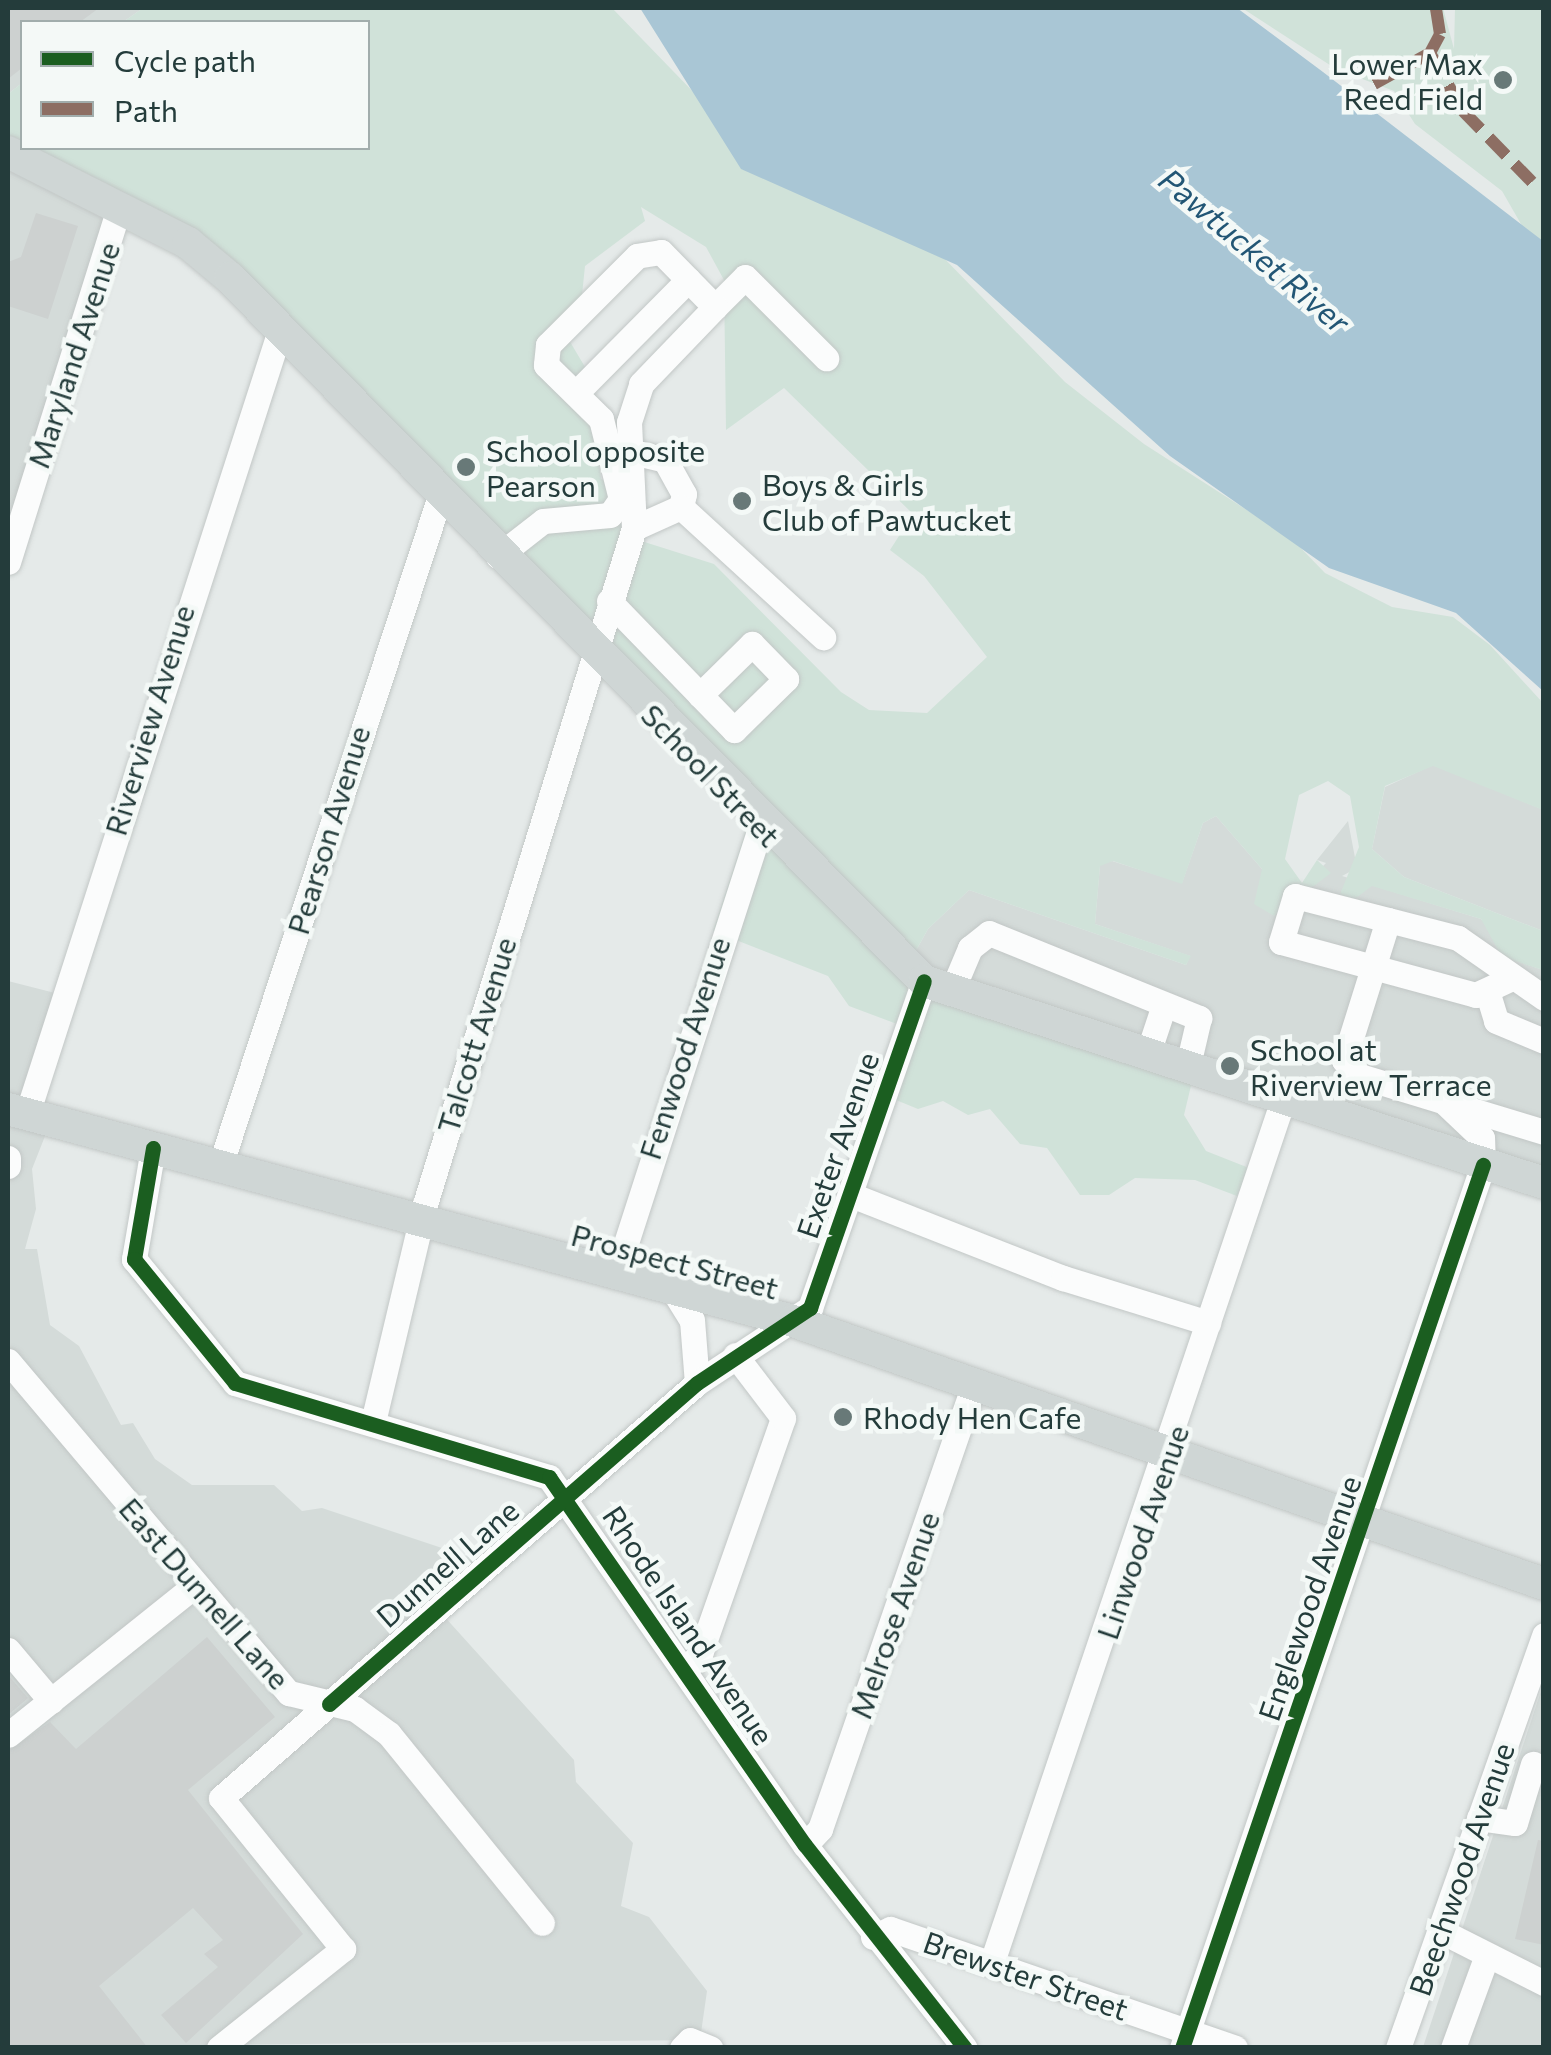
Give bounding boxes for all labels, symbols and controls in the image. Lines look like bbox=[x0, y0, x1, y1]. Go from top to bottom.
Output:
legend bbox=[20, 20, 370, 150]
text: Cycle path bbox=[114, 41, 256, 78]
place label: Lower Max Reed Field bbox=[1331, 45, 1483, 116]
marker: Lower Max Reed Field bbox=[1492, 69, 1514, 91]
text: Path bbox=[114, 91, 178, 128]
water label: Pawtucket River bbox=[1152, 159, 1358, 341]
street label: Maryland Avenue bbox=[20, 238, 126, 472]
place label: School opposite Pearson bbox=[486, 432, 705, 502]
marker: School opposite Pearson bbox=[455, 456, 477, 478]
place label: Boys & Girls Club of Pawtucket bbox=[762, 466, 1011, 536]
marker: Boys & Girls Club of Pawtucket bbox=[731, 490, 753, 512]
street label: Riverview Avenue bbox=[97, 601, 201, 839]
street label: School Street bbox=[634, 696, 788, 854]
street label: Pearson Avenue bbox=[279, 722, 377, 938]
street label: Fenwood Avenue bbox=[631, 932, 737, 1164]
street label: Talcott Avenue bbox=[429, 933, 523, 1137]
place label: School at Riverview Terrace bbox=[1250, 1031, 1492, 1102]
street label: Exeter Avenue bbox=[788, 1047, 886, 1243]
marker: School at Riverview Terrace bbox=[1219, 1055, 1241, 1077]
street label: Prospect Street bbox=[568, 1216, 782, 1306]
place label: Rhody Hen Cafe bbox=[863, 1399, 1081, 1435]
marker: Rhody Hen Cafe bbox=[832, 1406, 854, 1428]
street label: Linwood Avenue bbox=[1088, 1420, 1196, 1644]
street label: Englewood Avenue bbox=[1250, 1471, 1368, 1725]
street label: East Dunnell Lane bbox=[112, 1490, 298, 1696]
street label: Dunnell Lane bbox=[369, 1492, 525, 1634]
street label: Rhode Island Avenue bbox=[596, 1499, 782, 1751]
street label: Melrose Avenue bbox=[842, 1507, 946, 1723]
street label: Beechwood Avenue bbox=[1401, 1738, 1521, 2000]
street label: Brewster Street bbox=[919, 1923, 1133, 2027]

